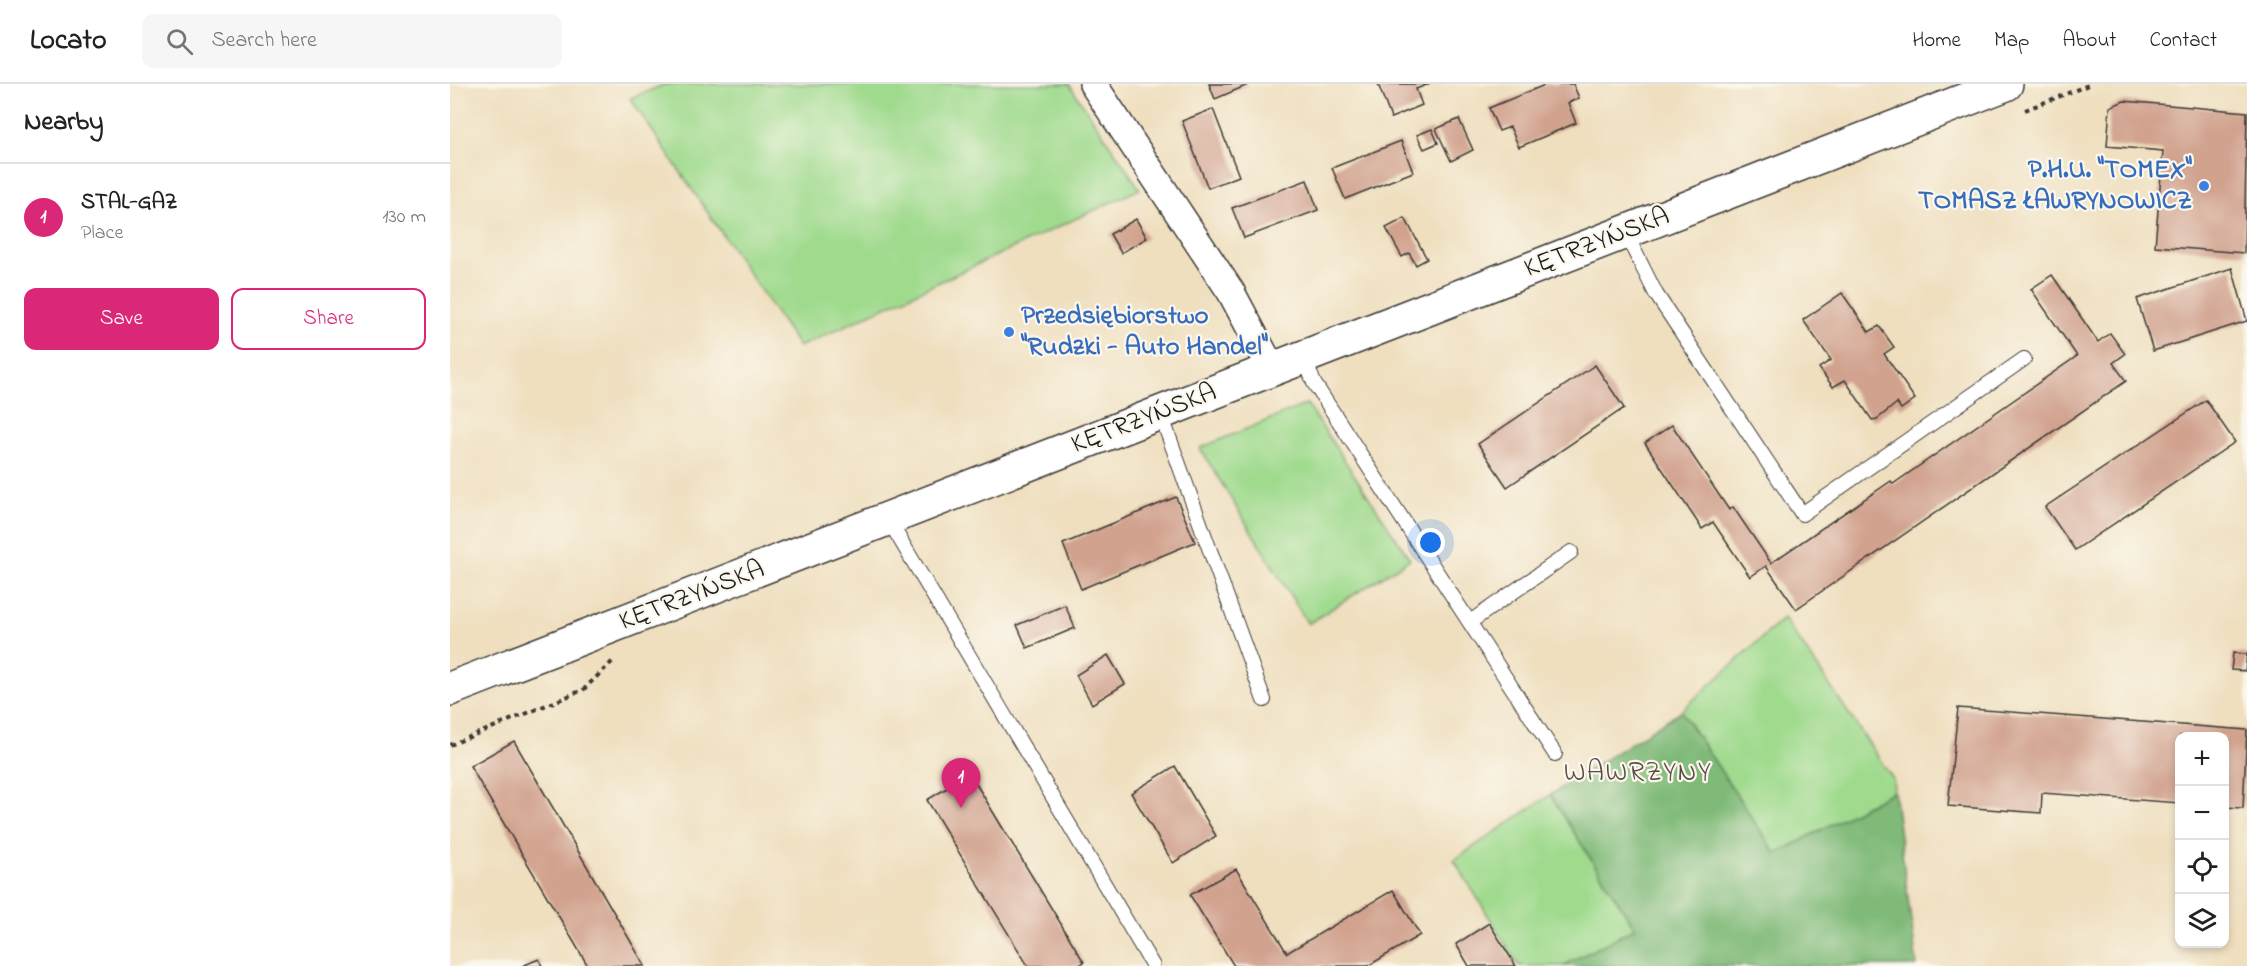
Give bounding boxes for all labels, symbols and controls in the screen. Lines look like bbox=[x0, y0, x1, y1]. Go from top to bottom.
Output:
search box bbox=[142, 14, 562, 68]
text: Locato bbox=[30, 21, 106, 62]
icon: search bbox=[163, 25, 196, 58]
text: Search here bbox=[211, 25, 317, 57]
text: Home bbox=[1912, 26, 1961, 56]
text: Map bbox=[1994, 26, 2029, 56]
text: About bbox=[2062, 26, 2116, 56]
text: Contact bbox=[2149, 26, 2217, 56]
text: Nearby bbox=[24, 104, 103, 142]
place label: P.H.U. "TOMEX" TOMASZ ŁAWRYNOWICZ bbox=[1918, 151, 2193, 221]
marker: P.H.U. "TOMEX" TOMASZ ŁAWRYNOWICZ bbox=[2197, 179, 2211, 193]
text: STAL-GAZ bbox=[81, 187, 178, 219]
street label: KĘTRZYŃSKA bbox=[1519, 197, 1675, 289]
text: 1 bbox=[40, 203, 47, 232]
text: 130 m bbox=[382, 203, 426, 232]
text: Place bbox=[81, 219, 123, 248]
button: Save bbox=[24, 288, 219, 350]
button: Share bbox=[231, 288, 426, 350]
place label: Przedsiębiorstwo "Rudzki - Auto Handel" bbox=[1020, 297, 1269, 367]
marker: Przedsiębiorstwo "Rudzki - Auto Handel" bbox=[1002, 325, 1016, 339]
street label: KĘTRZYŃSKA bbox=[1066, 373, 1222, 465]
your location bbox=[1416, 528, 1445, 557]
street label: KĘTRZYŃSKA bbox=[614, 550, 770, 642]
map controls bbox=[2175, 732, 2229, 948]
button: + bbox=[2175, 732, 2229, 786]
district label: WAWRZYNY bbox=[1564, 753, 1712, 794]
pin: 1 bbox=[942, 758, 980, 808]
button: − bbox=[2175, 786, 2229, 840]
button: locate bbox=[2175, 840, 2229, 894]
button: layers bbox=[2175, 894, 2229, 948]

